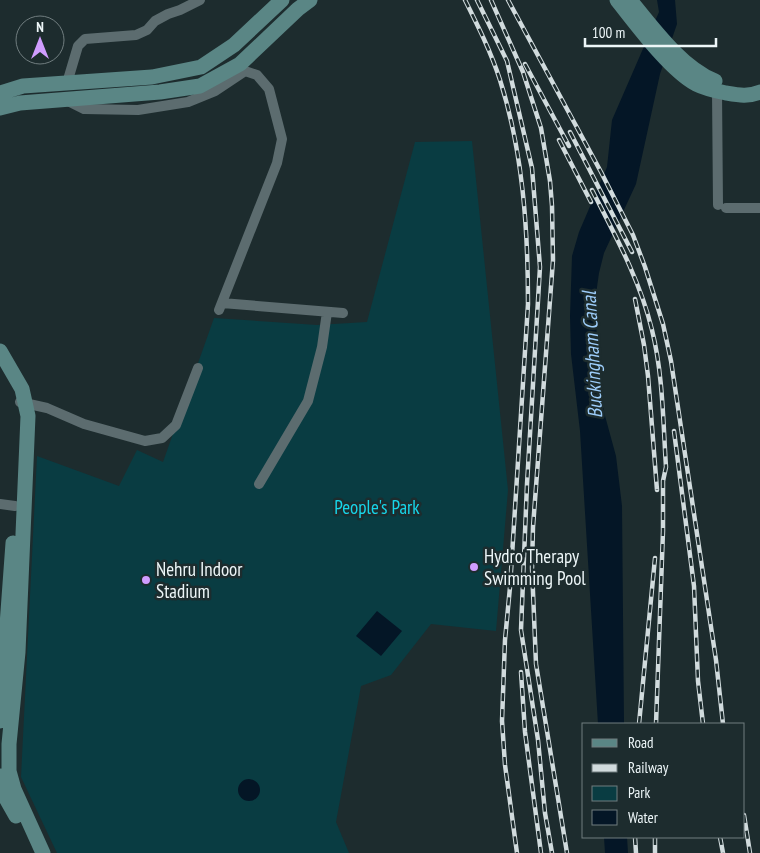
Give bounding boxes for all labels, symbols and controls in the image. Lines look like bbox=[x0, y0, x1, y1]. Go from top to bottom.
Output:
north arrow bbox=[15, 15, 65, 65]
scale bar bbox=[585, 15, 716, 47]
text: N bbox=[36, 18, 44, 36]
text: 100 m bbox=[592, 23, 625, 42]
water label: Buckingham Canal bbox=[576, 289, 608, 419]
park label: People's Park bbox=[334, 495, 420, 519]
place label: Hydro Therapy Swimming Pool bbox=[484, 544, 586, 590]
place label: Nehru Indoor Stadium bbox=[156, 557, 243, 603]
marker: Hydro Therapy Swimming Pool bbox=[468, 561, 480, 573]
marker: Nehru Indoor Stadium bbox=[140, 574, 152, 586]
legend bbox=[582, 723, 745, 838]
text: Road bbox=[628, 733, 654, 752]
text: Railway bbox=[628, 758, 669, 777]
text: Park bbox=[628, 783, 650, 802]
text: Water bbox=[628, 808, 659, 827]

